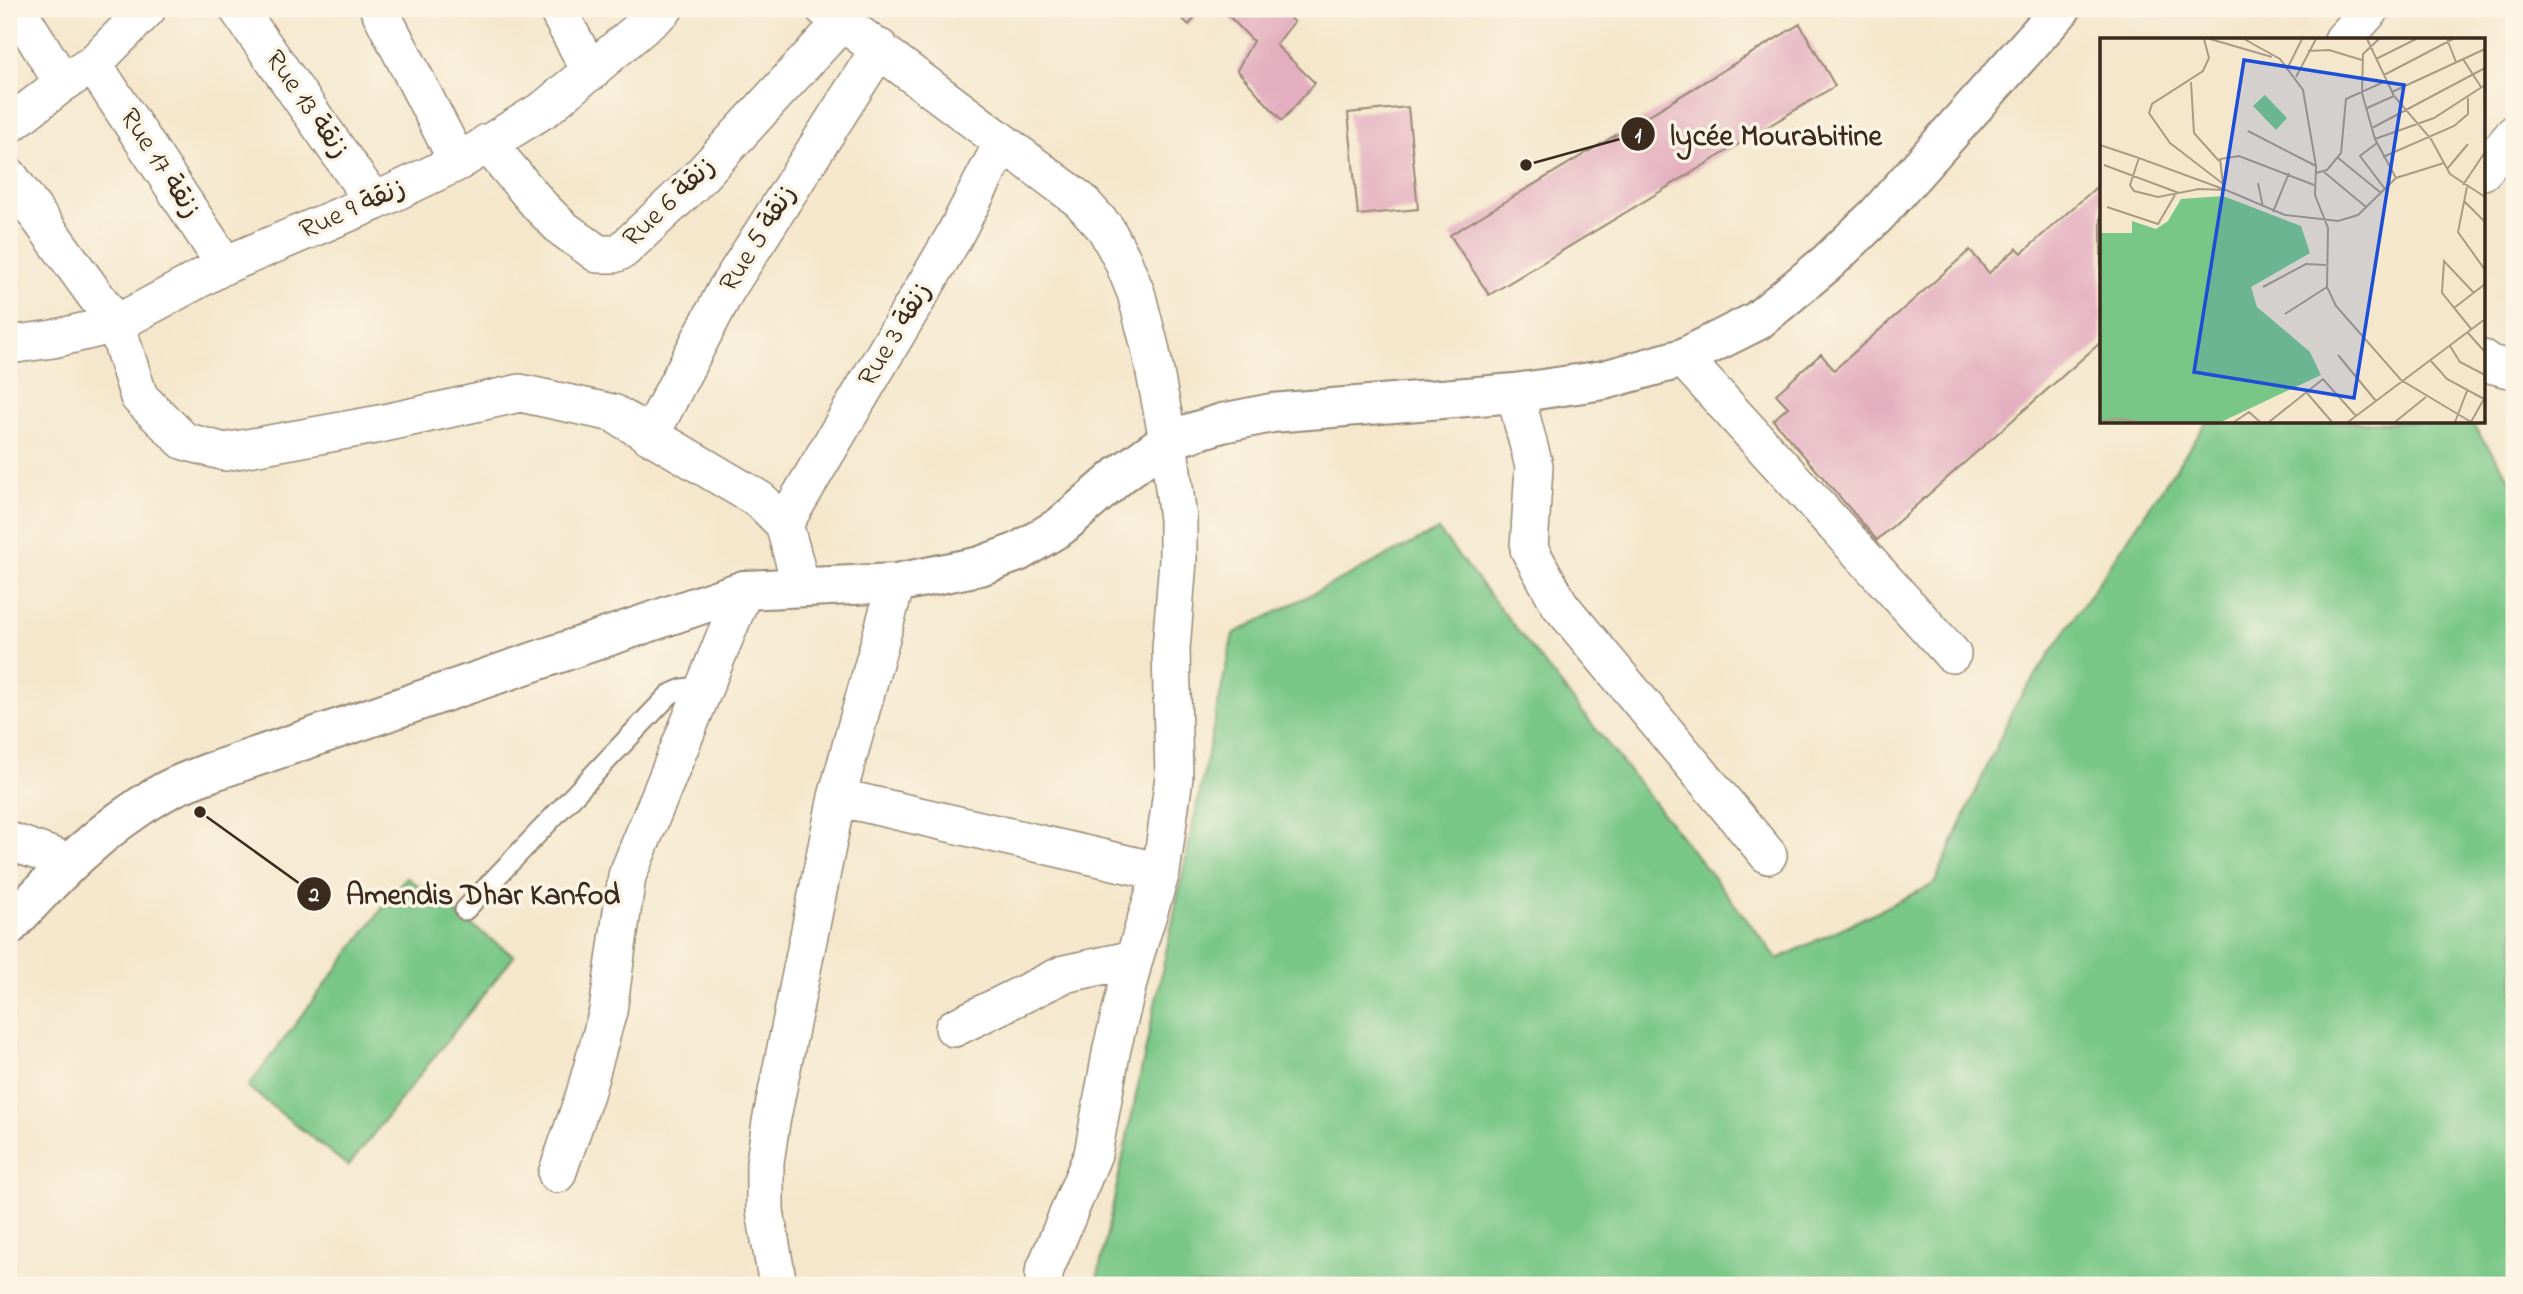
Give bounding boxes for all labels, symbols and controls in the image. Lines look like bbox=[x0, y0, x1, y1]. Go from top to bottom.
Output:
inset map bbox=[2100, 38, 2484, 424]
street label: Rue 13 زنقة bbox=[254, 42, 358, 168]
street label: Rue 17 زنقة bbox=[108, 101, 210, 227]
callout: lycée Mourabitine bbox=[1621, 109, 1895, 160]
text: lycée Mourabitine bbox=[1670, 116, 1883, 160]
text: 1 bbox=[1635, 122, 1642, 152]
street label: Rue 6 زنقة bbox=[614, 148, 726, 258]
street label: Rue 9 زنقة bbox=[293, 168, 413, 252]
street label: Rue 5 زنقة bbox=[710, 177, 808, 301]
street label: Rue 3 زنقة bbox=[849, 275, 943, 395]
callout: Amendis Dhar Kanfod bbox=[297, 868, 634, 919]
text: Amendis Dhar Kanfod bbox=[346, 875, 620, 919]
text: 2 bbox=[308, 881, 320, 911]

